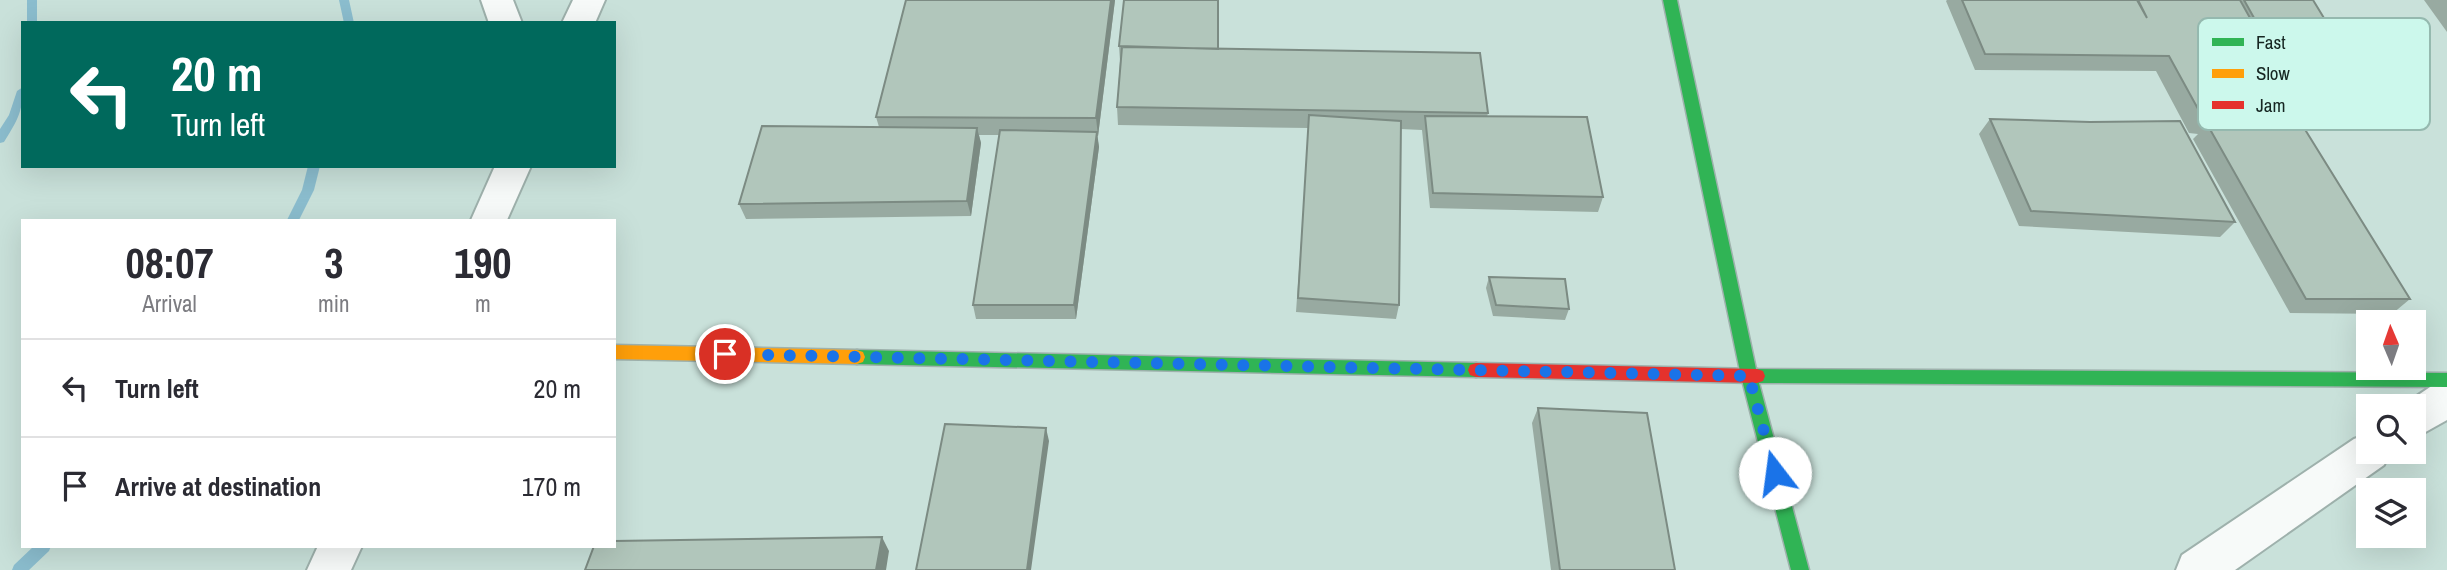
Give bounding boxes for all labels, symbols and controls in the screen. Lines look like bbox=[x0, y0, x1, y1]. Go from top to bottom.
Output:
legend bbox=[2198, 18, 2430, 130]
text: Fast bbox=[2256, 29, 2286, 55]
text: 20 m bbox=[171, 40, 263, 106]
icon: left bbox=[56, 49, 147, 140]
text: Slow bbox=[2256, 60, 2291, 86]
text: Jam bbox=[2256, 92, 2285, 118]
text: Turn left bbox=[171, 103, 265, 146]
text: 08:07 bbox=[126, 235, 214, 291]
text: 3 bbox=[324, 235, 343, 291]
text: 190 bbox=[454, 235, 512, 291]
text: Arrival bbox=[142, 288, 197, 319]
text: min bbox=[318, 288, 350, 319]
text: m bbox=[475, 288, 491, 319]
north arrow bbox=[2356, 310, 2426, 380]
map controls bbox=[2356, 310, 2426, 548]
pin bbox=[695, 324, 755, 384]
icon: arrive bbox=[706, 335, 744, 373]
icon: left bbox=[56, 369, 94, 407]
text: Turn left bbox=[115, 371, 199, 406]
text: 20 m bbox=[534, 371, 581, 406]
button: search bbox=[2356, 394, 2426, 464]
position arrow bbox=[1738, 436, 1812, 510]
icon: arrive bbox=[56, 467, 94, 505]
text: Arrive at destination bbox=[115, 469, 321, 504]
text: 170 m bbox=[522, 469, 581, 504]
button: layers bbox=[2356, 478, 2426, 548]

